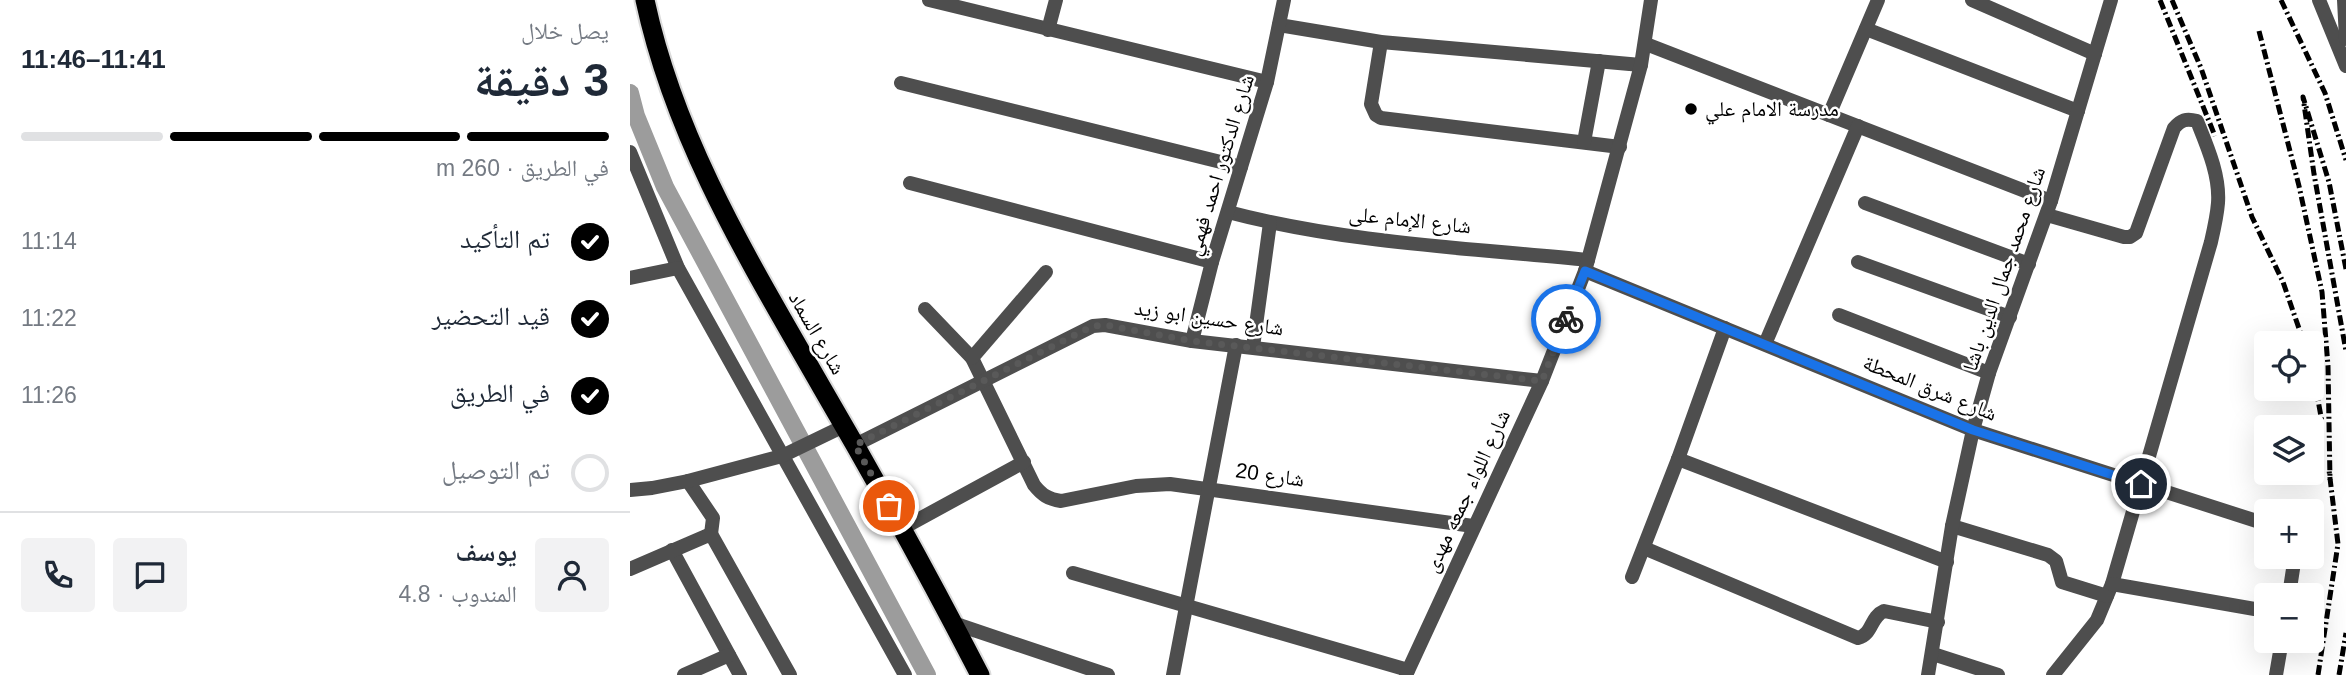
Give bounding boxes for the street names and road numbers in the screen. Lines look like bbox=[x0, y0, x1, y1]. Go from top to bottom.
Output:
street label: شارع الدكتور احمد فهمي bbox=[1181, 72, 1263, 260]
street label: شارع محمد جمال الدين باشا bbox=[1958, 164, 2051, 375]
street label: شارع الإمام على bbox=[1347, 202, 1472, 240]
street label: شارع السماد bbox=[783, 287, 850, 379]
street label: شارع حسين ابو زيد bbox=[1133, 296, 1285, 341]
street label: شارع شرق المحطة bbox=[1859, 350, 2000, 427]
street label: شارع اللواء جمعه مهدى bbox=[1419, 406, 1516, 577]
street label: شارع 20 bbox=[1234, 458, 1306, 493]

